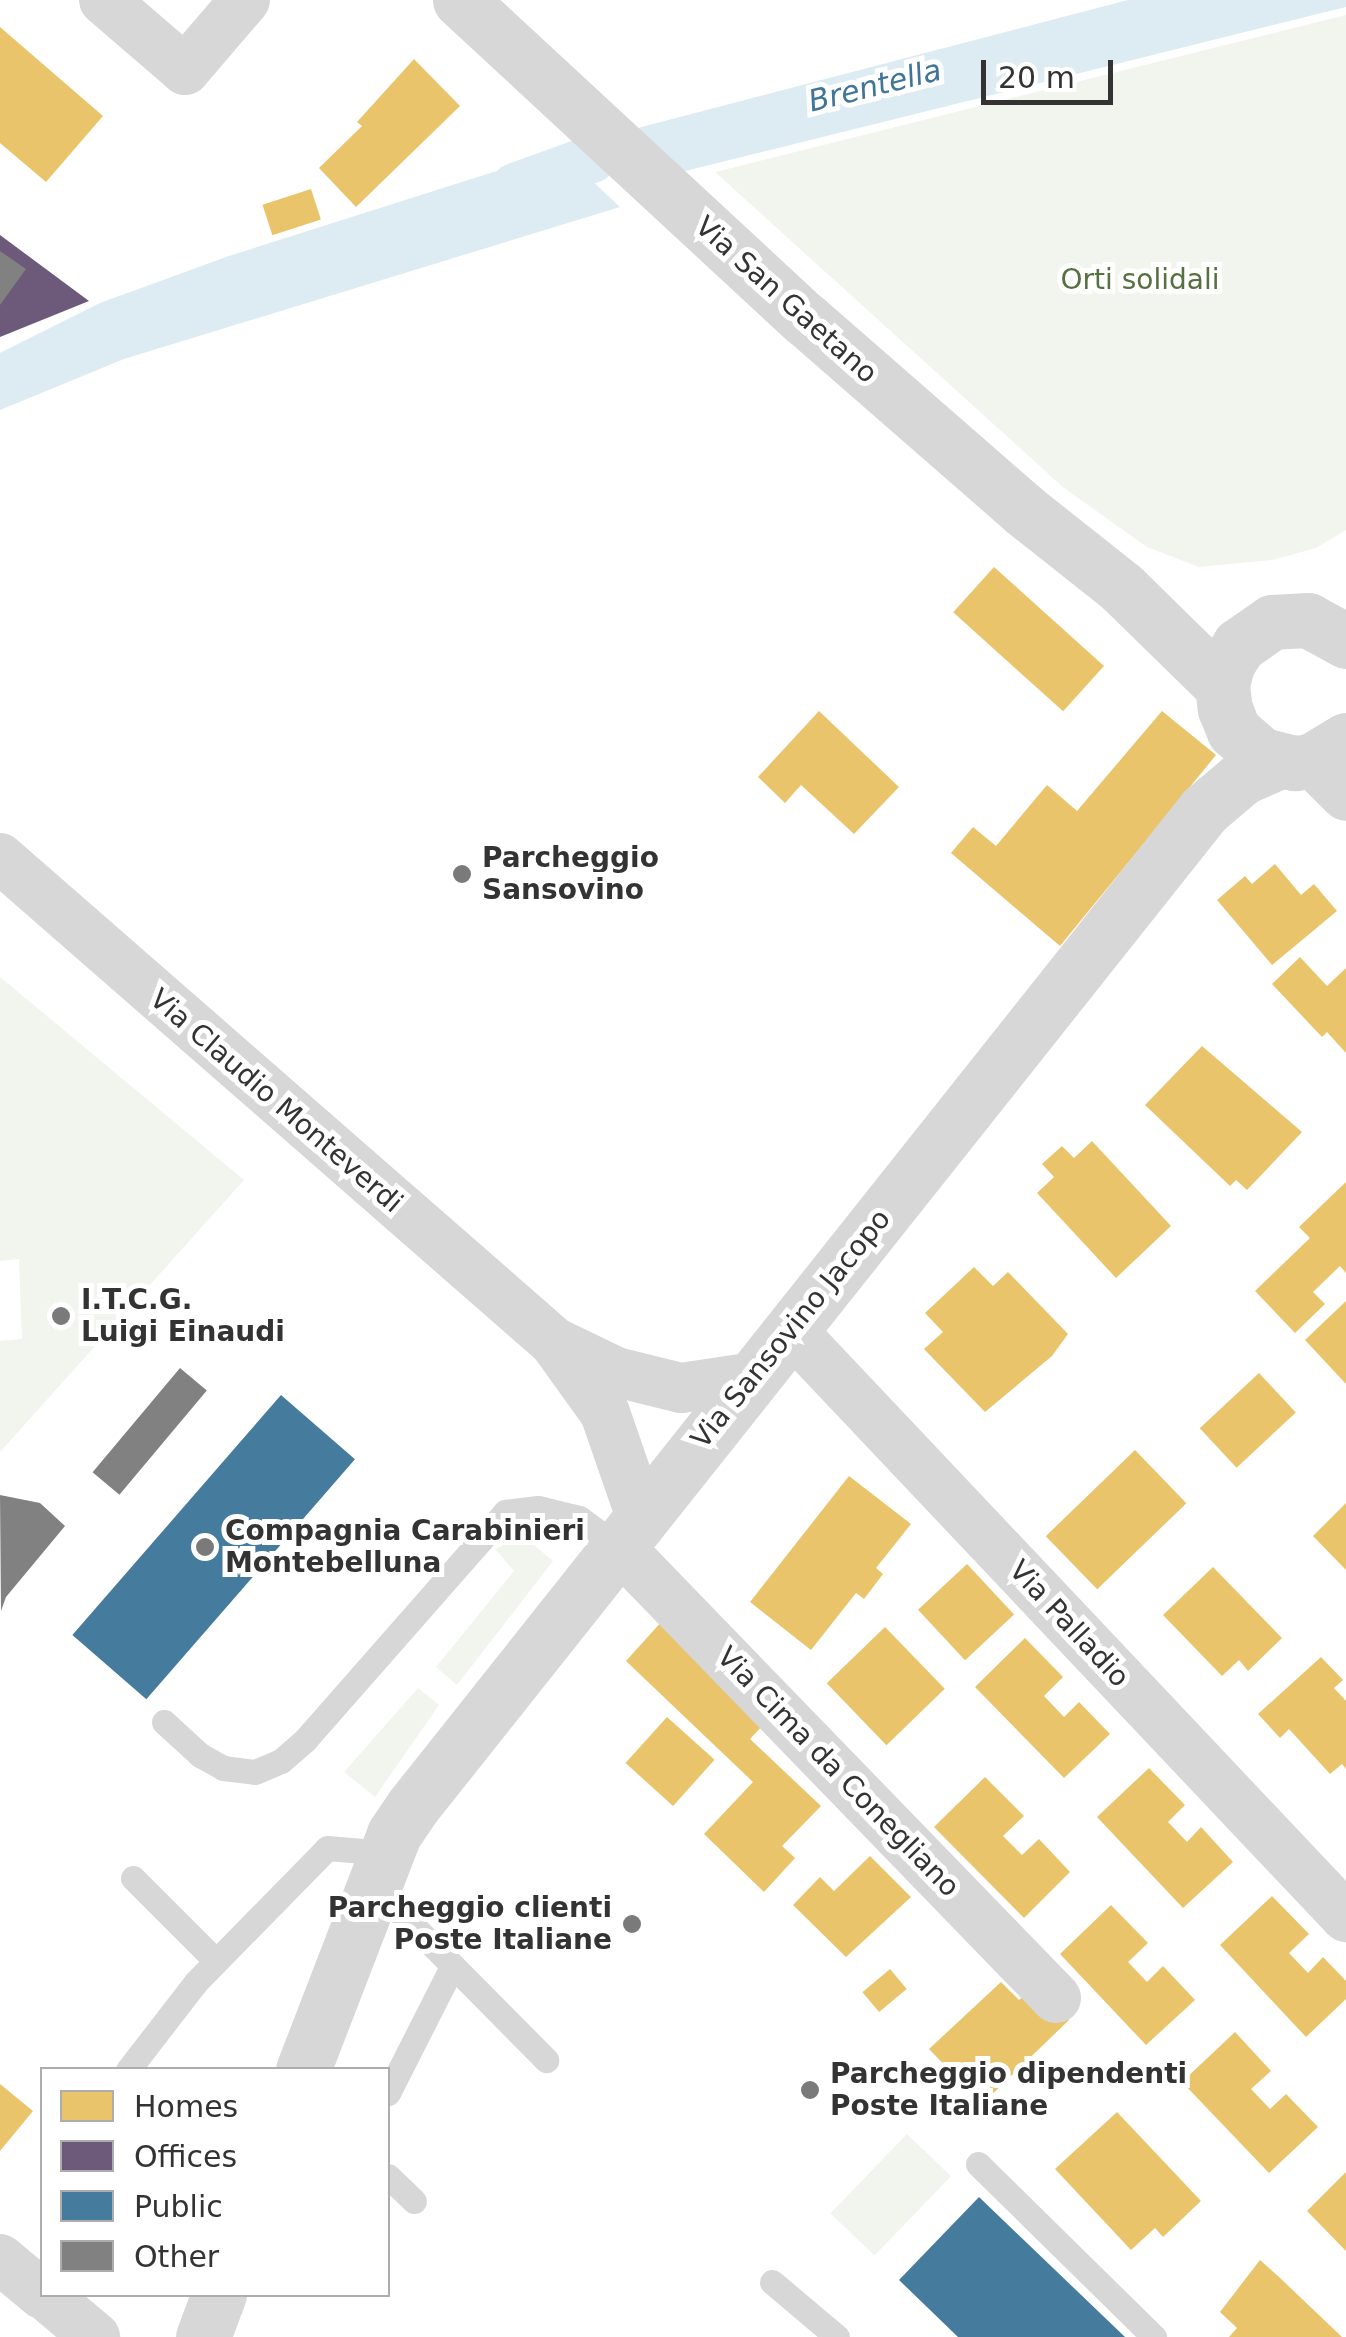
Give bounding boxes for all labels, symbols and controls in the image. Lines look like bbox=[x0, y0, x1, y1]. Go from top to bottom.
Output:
scale bar bbox=[986, 40, 1118, 102]
water label: Brentella bbox=[805, 52, 945, 120]
text: 20 m bbox=[998, 60, 1075, 95]
street label: Via San Gaetano bbox=[688, 210, 884, 390]
park label: Orti solidali bbox=[1061, 263, 1219, 297]
place label: Parcheggio Sansovino bbox=[482, 841, 659, 907]
marker: Parcheggio Sansovino bbox=[451, 863, 473, 885]
street label: Via Claudio Monteverdi bbox=[143, 982, 409, 1220]
street label: Via Sansovino Jacopo bbox=[684, 1203, 898, 1455]
place label: I.T.C.G. Luigi Einaudi bbox=[81, 1283, 285, 1349]
marker: I.T.C.G. Luigi Einaudi bbox=[50, 1305, 72, 1327]
place label: Compagnia Carabinieri Montebelluna bbox=[225, 1514, 585, 1580]
marker: Compagnia Carabinieri Montebelluna bbox=[194, 1536, 216, 1558]
street label: Via Palladio bbox=[1002, 1554, 1136, 1694]
street label: Via Cima da Conegliano bbox=[710, 1640, 966, 1904]
place label: Parcheggio clienti Poste Italiane bbox=[328, 1891, 612, 1957]
marker: Parcheggio clienti Poste Italiane bbox=[621, 1913, 643, 1935]
place label: Parcheggio dipendenti Poste Italiane bbox=[830, 2057, 1187, 2123]
legend bbox=[40, 2067, 390, 2297]
marker: Parcheggio dipendenti Poste Italiane bbox=[799, 2079, 821, 2101]
text: Homes bbox=[134, 2089, 238, 2124]
text: Offices bbox=[134, 2139, 237, 2174]
text: Public bbox=[134, 2189, 223, 2224]
text: Other bbox=[134, 2239, 219, 2274]

